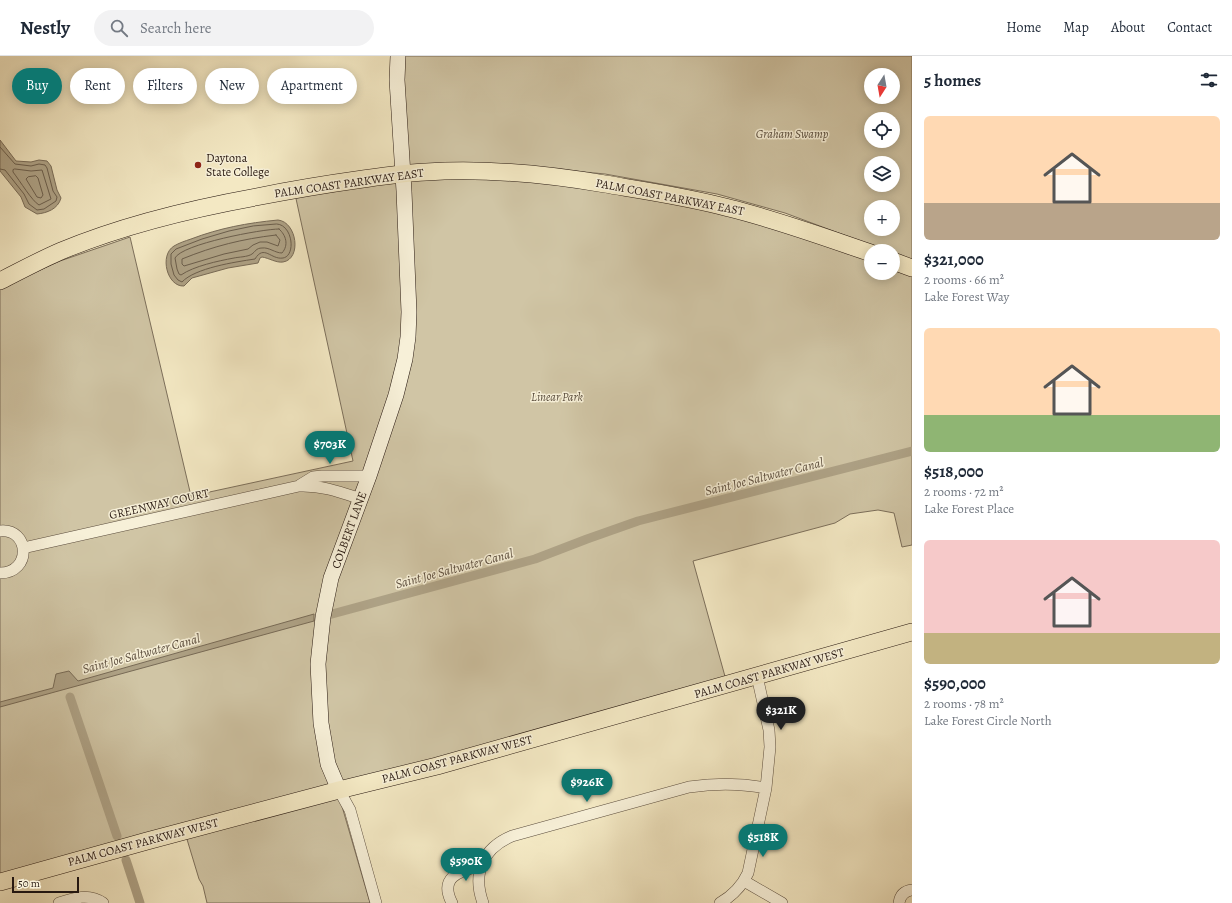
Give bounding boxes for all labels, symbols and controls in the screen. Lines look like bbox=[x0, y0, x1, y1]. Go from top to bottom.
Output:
search box bbox=[94, 10, 374, 46]
text: Nestly bbox=[20, 15, 70, 41]
icon: search bbox=[108, 17, 130, 39]
text: Search here bbox=[140, 18, 211, 38]
text: Home bbox=[1006, 18, 1041, 37]
text: Map bbox=[1063, 18, 1089, 37]
text: About bbox=[1111, 18, 1145, 37]
text: Contact bbox=[1167, 18, 1212, 37]
chip: Buy bbox=[12, 68, 62, 104]
chip: Rent bbox=[70, 68, 125, 104]
chip: Filters bbox=[133, 68, 197, 104]
chip: New bbox=[205, 68, 259, 104]
chip: Apartment bbox=[267, 68, 357, 104]
north arrow bbox=[864, 68, 900, 104]
map controls bbox=[864, 68, 900, 280]
text: 5 homes bbox=[924, 69, 981, 92]
icon: filters bbox=[1198, 69, 1220, 91]
button: locate bbox=[864, 112, 900, 148]
park label: Graham Swamp bbox=[756, 126, 829, 142]
icon: home bbox=[1036, 142, 1108, 214]
place label: Daytona State College bbox=[206, 150, 269, 180]
button: layers bbox=[864, 156, 900, 192]
marker: Daytona State College bbox=[193, 160, 203, 170]
street label: PALM COAST PARKWAY EAST bbox=[273, 165, 425, 201]
street label: PALM COAST PARKWAY EAST bbox=[594, 175, 746, 219]
button: + bbox=[864, 200, 900, 236]
button: − bbox=[864, 244, 900, 280]
text: $321,000 bbox=[924, 248, 984, 271]
text: 2 rooms · 66 m² bbox=[924, 271, 1004, 288]
text: Lake Forest Way bbox=[924, 288, 1009, 305]
icon: home bbox=[1036, 354, 1108, 426]
park label: Linear Park bbox=[531, 389, 584, 405]
pin: $703K bbox=[302, 431, 358, 465]
text: $703K bbox=[314, 435, 346, 452]
water label: Saint Joe Saltwater Canal bbox=[703, 453, 826, 499]
text: $518,000 bbox=[924, 460, 984, 483]
text: 2 rooms · 72 m² bbox=[924, 483, 1004, 500]
street label: GREENWAY COURT bbox=[108, 485, 211, 523]
street label: COLBERT LANE bbox=[328, 489, 370, 571]
text: Lake Forest Place bbox=[924, 500, 1014, 517]
water label: Saint Joe Saltwater Canal bbox=[393, 544, 516, 592]
icon: home bbox=[1036, 566, 1108, 638]
water label: Saint Joe Saltwater Canal bbox=[80, 629, 203, 677]
street label: PALM COAST PARKWAY WEST bbox=[692, 644, 846, 702]
text: $590,000 bbox=[924, 672, 986, 695]
text: 2 rooms · 78 m² bbox=[924, 695, 1004, 712]
pin: $321K bbox=[753, 697, 809, 731]
text: $321K bbox=[765, 701, 797, 718]
text: Lake Forest Circle North bbox=[924, 712, 1052, 729]
street label: PALM COAST PARKWAY WEST bbox=[380, 731, 534, 787]
pin: $926K bbox=[559, 769, 615, 803]
text: $926K bbox=[571, 773, 603, 790]
street label: PALM COAST PARKWAY WEST bbox=[66, 814, 220, 870]
pin: $518K bbox=[735, 824, 791, 858]
text: $518K bbox=[747, 828, 779, 845]
pin: $590K bbox=[438, 848, 494, 882]
text: $590K bbox=[450, 852, 482, 869]
scale bar bbox=[12, 875, 79, 894]
text: 50 m bbox=[18, 876, 40, 891]

